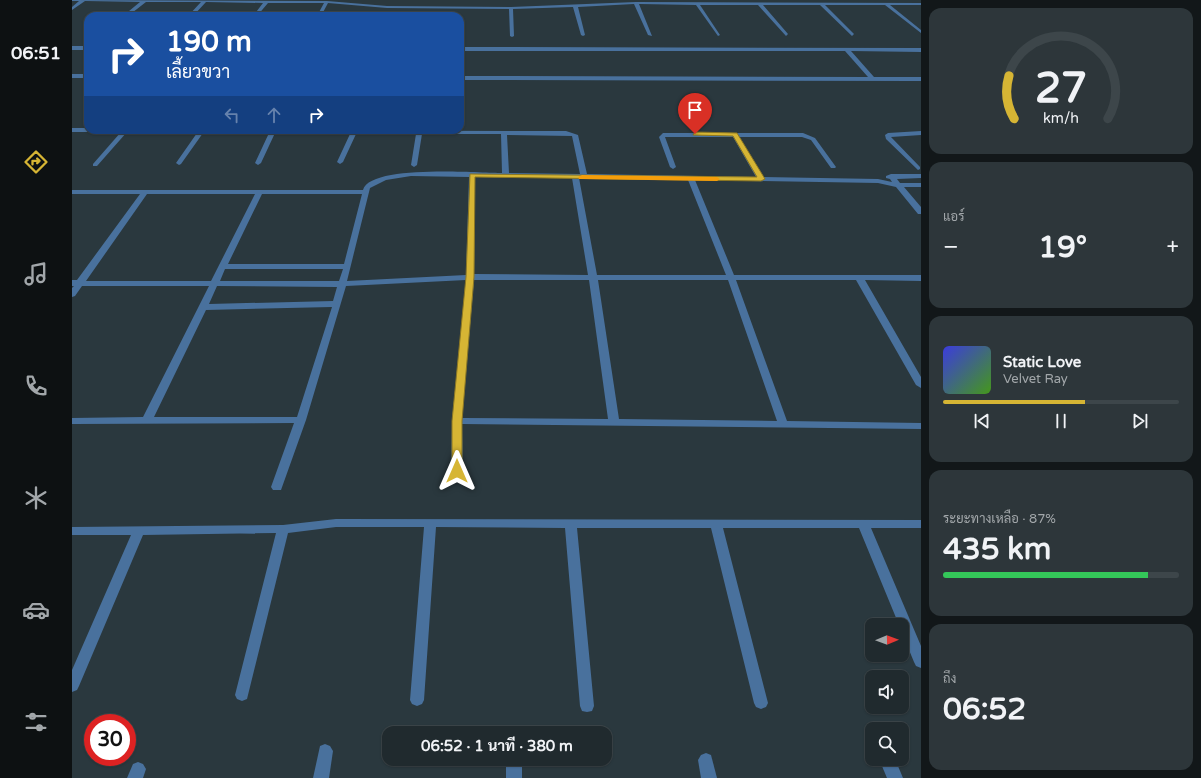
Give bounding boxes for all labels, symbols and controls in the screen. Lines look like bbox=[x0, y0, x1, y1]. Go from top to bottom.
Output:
text: 190 m bbox=[166, 25, 252, 59]
icon: right bbox=[100, 28, 152, 80]
text: 06:51 bbox=[11, 42, 61, 64]
text: เลี้ยวขวา bbox=[166, 61, 230, 83]
text: 27 bbox=[1035, 64, 1087, 114]
pin bbox=[678, 93, 712, 134]
icon: arrive bbox=[684, 99, 706, 121]
icon: left bbox=[221, 104, 243, 126]
icon: ahead bbox=[263, 104, 285, 126]
icon: right bbox=[305, 104, 327, 126]
text: km/h bbox=[1043, 110, 1079, 127]
icon: directions bbox=[22, 148, 50, 176]
text: แอร์ bbox=[943, 209, 964, 225]
text: 19° bbox=[1038, 229, 1087, 266]
text: − bbox=[943, 234, 959, 260]
text: + bbox=[1167, 234, 1179, 260]
icon: music bbox=[22, 260, 50, 288]
text: Static Love bbox=[1003, 353, 1081, 371]
text: Velvet Ray bbox=[1003, 371, 1068, 387]
icon: phone bbox=[22, 372, 50, 400]
icon: previous bbox=[971, 410, 993, 432]
icon: pause bbox=[1050, 410, 1072, 432]
icon: next bbox=[1129, 410, 1151, 432]
position arrow bbox=[436, 450, 478, 492]
icon: climate bbox=[22, 484, 50, 512]
text: ระยะทางเหลือ · 87% bbox=[943, 511, 1056, 527]
text: 435 km bbox=[943, 531, 1051, 568]
icon: car bbox=[22, 596, 50, 624]
north arrow bbox=[865, 618, 909, 662]
map controls bbox=[865, 618, 909, 766]
button: sound bbox=[865, 670, 909, 714]
text: ถึง bbox=[943, 671, 956, 687]
text: 06:52 bbox=[943, 691, 1026, 728]
icon: filters bbox=[22, 708, 50, 736]
speed limit sign: 30 bbox=[84, 714, 136, 766]
button: search bbox=[865, 722, 909, 766]
text: 06:52 · 1 นาที · 380 m bbox=[421, 737, 573, 755]

